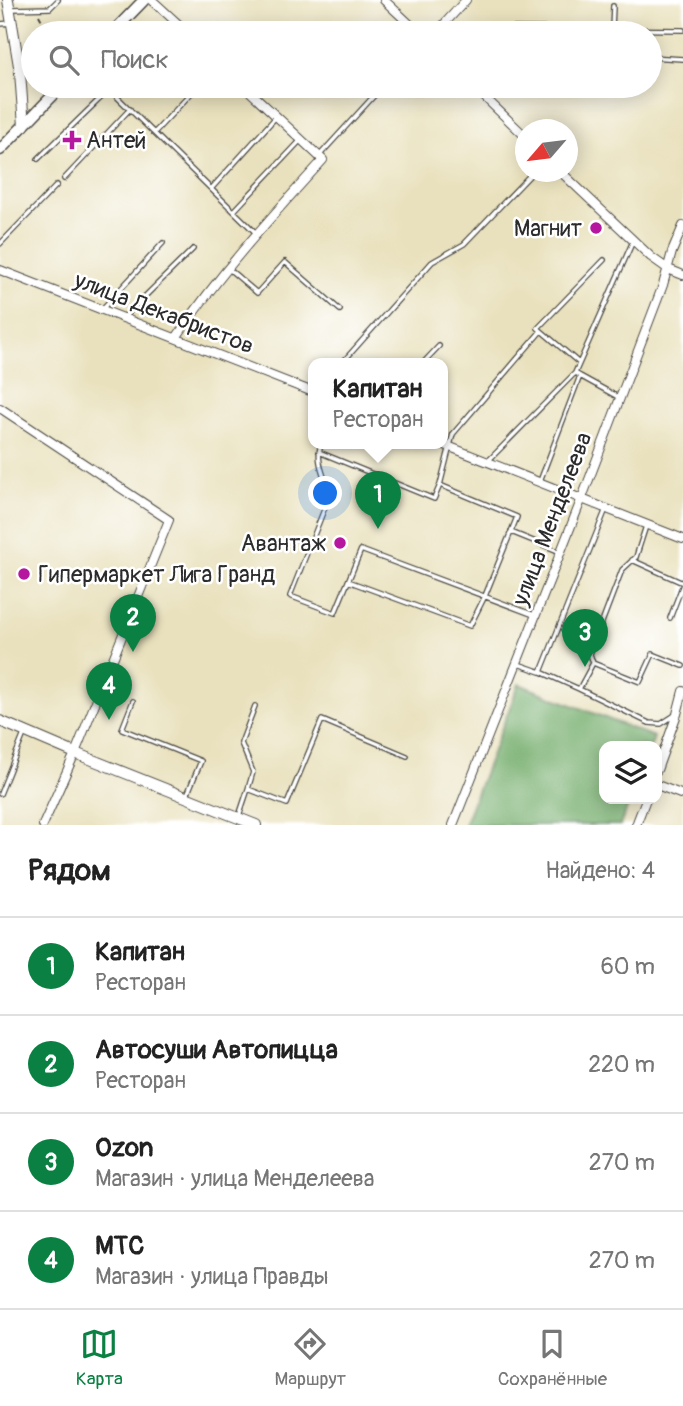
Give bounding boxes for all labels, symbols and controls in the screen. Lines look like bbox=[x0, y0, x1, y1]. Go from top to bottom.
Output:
search box bbox=[21, 21, 662, 98]
icon: search bbox=[45, 41, 83, 79]
text: Поиск bbox=[101, 44, 169, 76]
north arrow bbox=[515, 119, 578, 182]
place label: Антей bbox=[86, 126, 146, 155]
marker: Антей bbox=[64, 132, 80, 148]
place label: Магнит bbox=[514, 214, 582, 243]
marker: Магнит bbox=[588, 220, 604, 236]
street label: улица Декабристов bbox=[69, 265, 258, 361]
popup bbox=[308, 358, 448, 449]
text: Капитан bbox=[333, 373, 422, 405]
text: Ресторан bbox=[333, 405, 423, 434]
street label: улица Менделеева bbox=[505, 428, 598, 611]
pin: 1 bbox=[355, 471, 401, 529]
your location bbox=[308, 476, 342, 510]
place label: Авантаж bbox=[241, 529, 326, 558]
marker: Авантаж bbox=[332, 535, 348, 551]
place label: Гипермаркет Лига Гранд bbox=[38, 560, 275, 589]
marker: Гипермаркет Лига Гранд bbox=[16, 566, 32, 582]
pin: 2 bbox=[110, 594, 156, 652]
pin: 3 bbox=[562, 609, 608, 667]
pin: 4 bbox=[86, 662, 132, 720]
map controls bbox=[599, 741, 662, 804]
button: layers bbox=[599, 741, 662, 804]
text: Рядом bbox=[28, 852, 111, 889]
text: Найдено: 4 bbox=[545, 856, 655, 885]
text: Капитан bbox=[95, 936, 185, 968]
text: 1 bbox=[47, 952, 56, 981]
text: 60 m bbox=[600, 952, 655, 981]
text: Ресторан bbox=[95, 968, 186, 997]
text: Автосуши Автопицца bbox=[95, 1034, 338, 1066]
text: 2 bbox=[45, 1050, 57, 1079]
text: 220 m bbox=[588, 1050, 655, 1079]
text: Ресторан bbox=[95, 1066, 186, 1095]
text: Ozon bbox=[95, 1132, 153, 1164]
text: 3 bbox=[45, 1148, 57, 1177]
text: 270 m bbox=[589, 1148, 655, 1177]
text: Магазин · улица Менделеева bbox=[95, 1164, 375, 1193]
text: МТС bbox=[95, 1230, 144, 1262]
text: 4 bbox=[44, 1246, 58, 1275]
text: 270 m bbox=[589, 1246, 655, 1275]
text: Магазин · улица Правды bbox=[95, 1262, 329, 1291]
tab: Карта bbox=[76, 1325, 123, 1391]
tab: Маршрут bbox=[275, 1325, 346, 1391]
tab: Сохранённые bbox=[498, 1325, 607, 1391]

